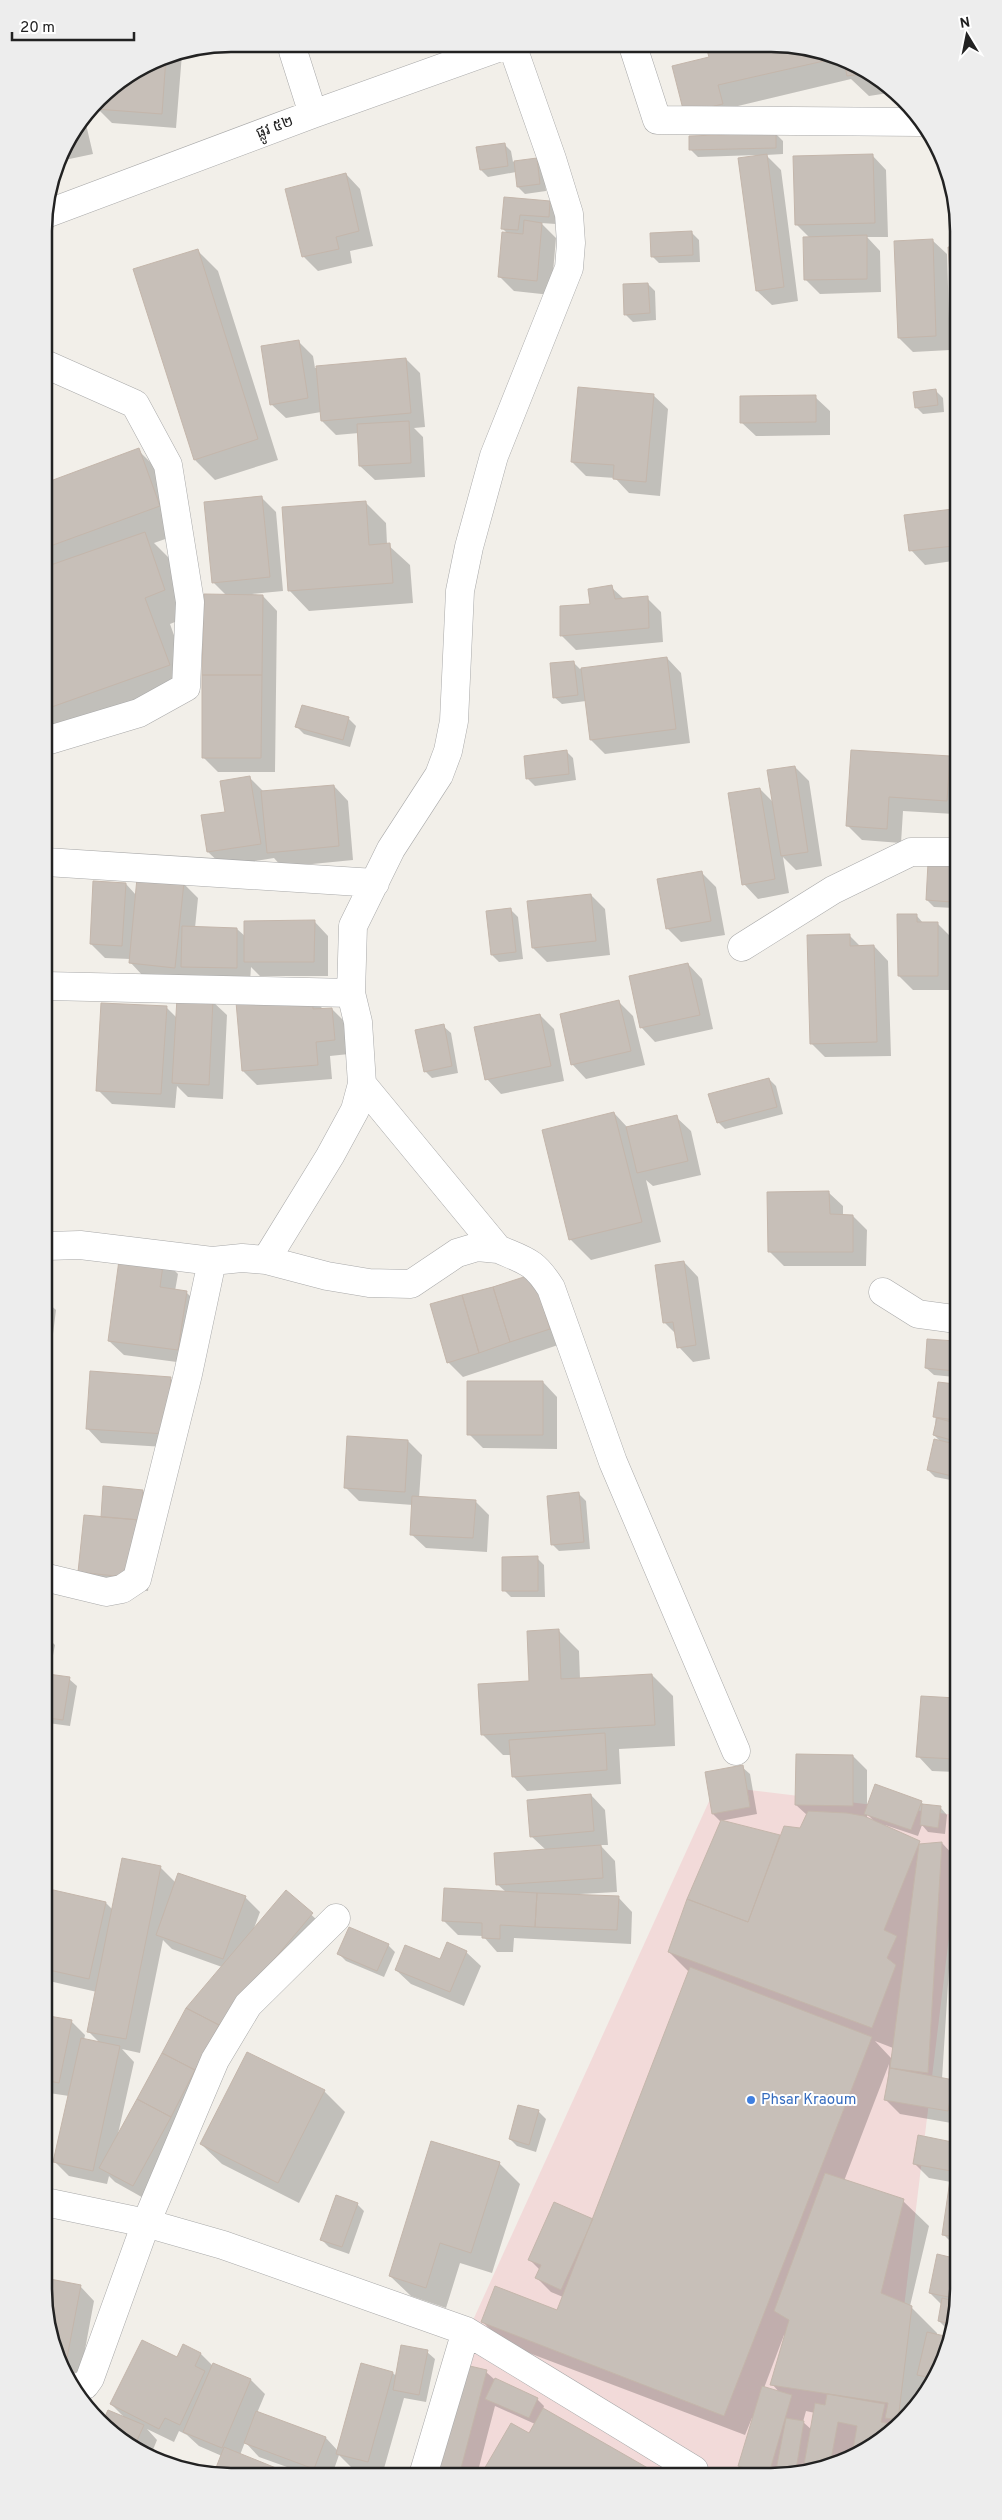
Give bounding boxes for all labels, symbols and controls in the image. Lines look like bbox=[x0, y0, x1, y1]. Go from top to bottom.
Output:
scale bar bbox=[12, 10, 135, 42]
north arrow bbox=[942, 10, 992, 60]
text: N bbox=[959, 14, 971, 33]
text: 20 m bbox=[20, 19, 55, 38]
street label: ផ្លូវ ៥២ bbox=[254, 112, 297, 146]
place label: Phsar Kraoum bbox=[761, 2091, 856, 2110]
marker: Phsar Kraoum bbox=[745, 2094, 757, 2106]

